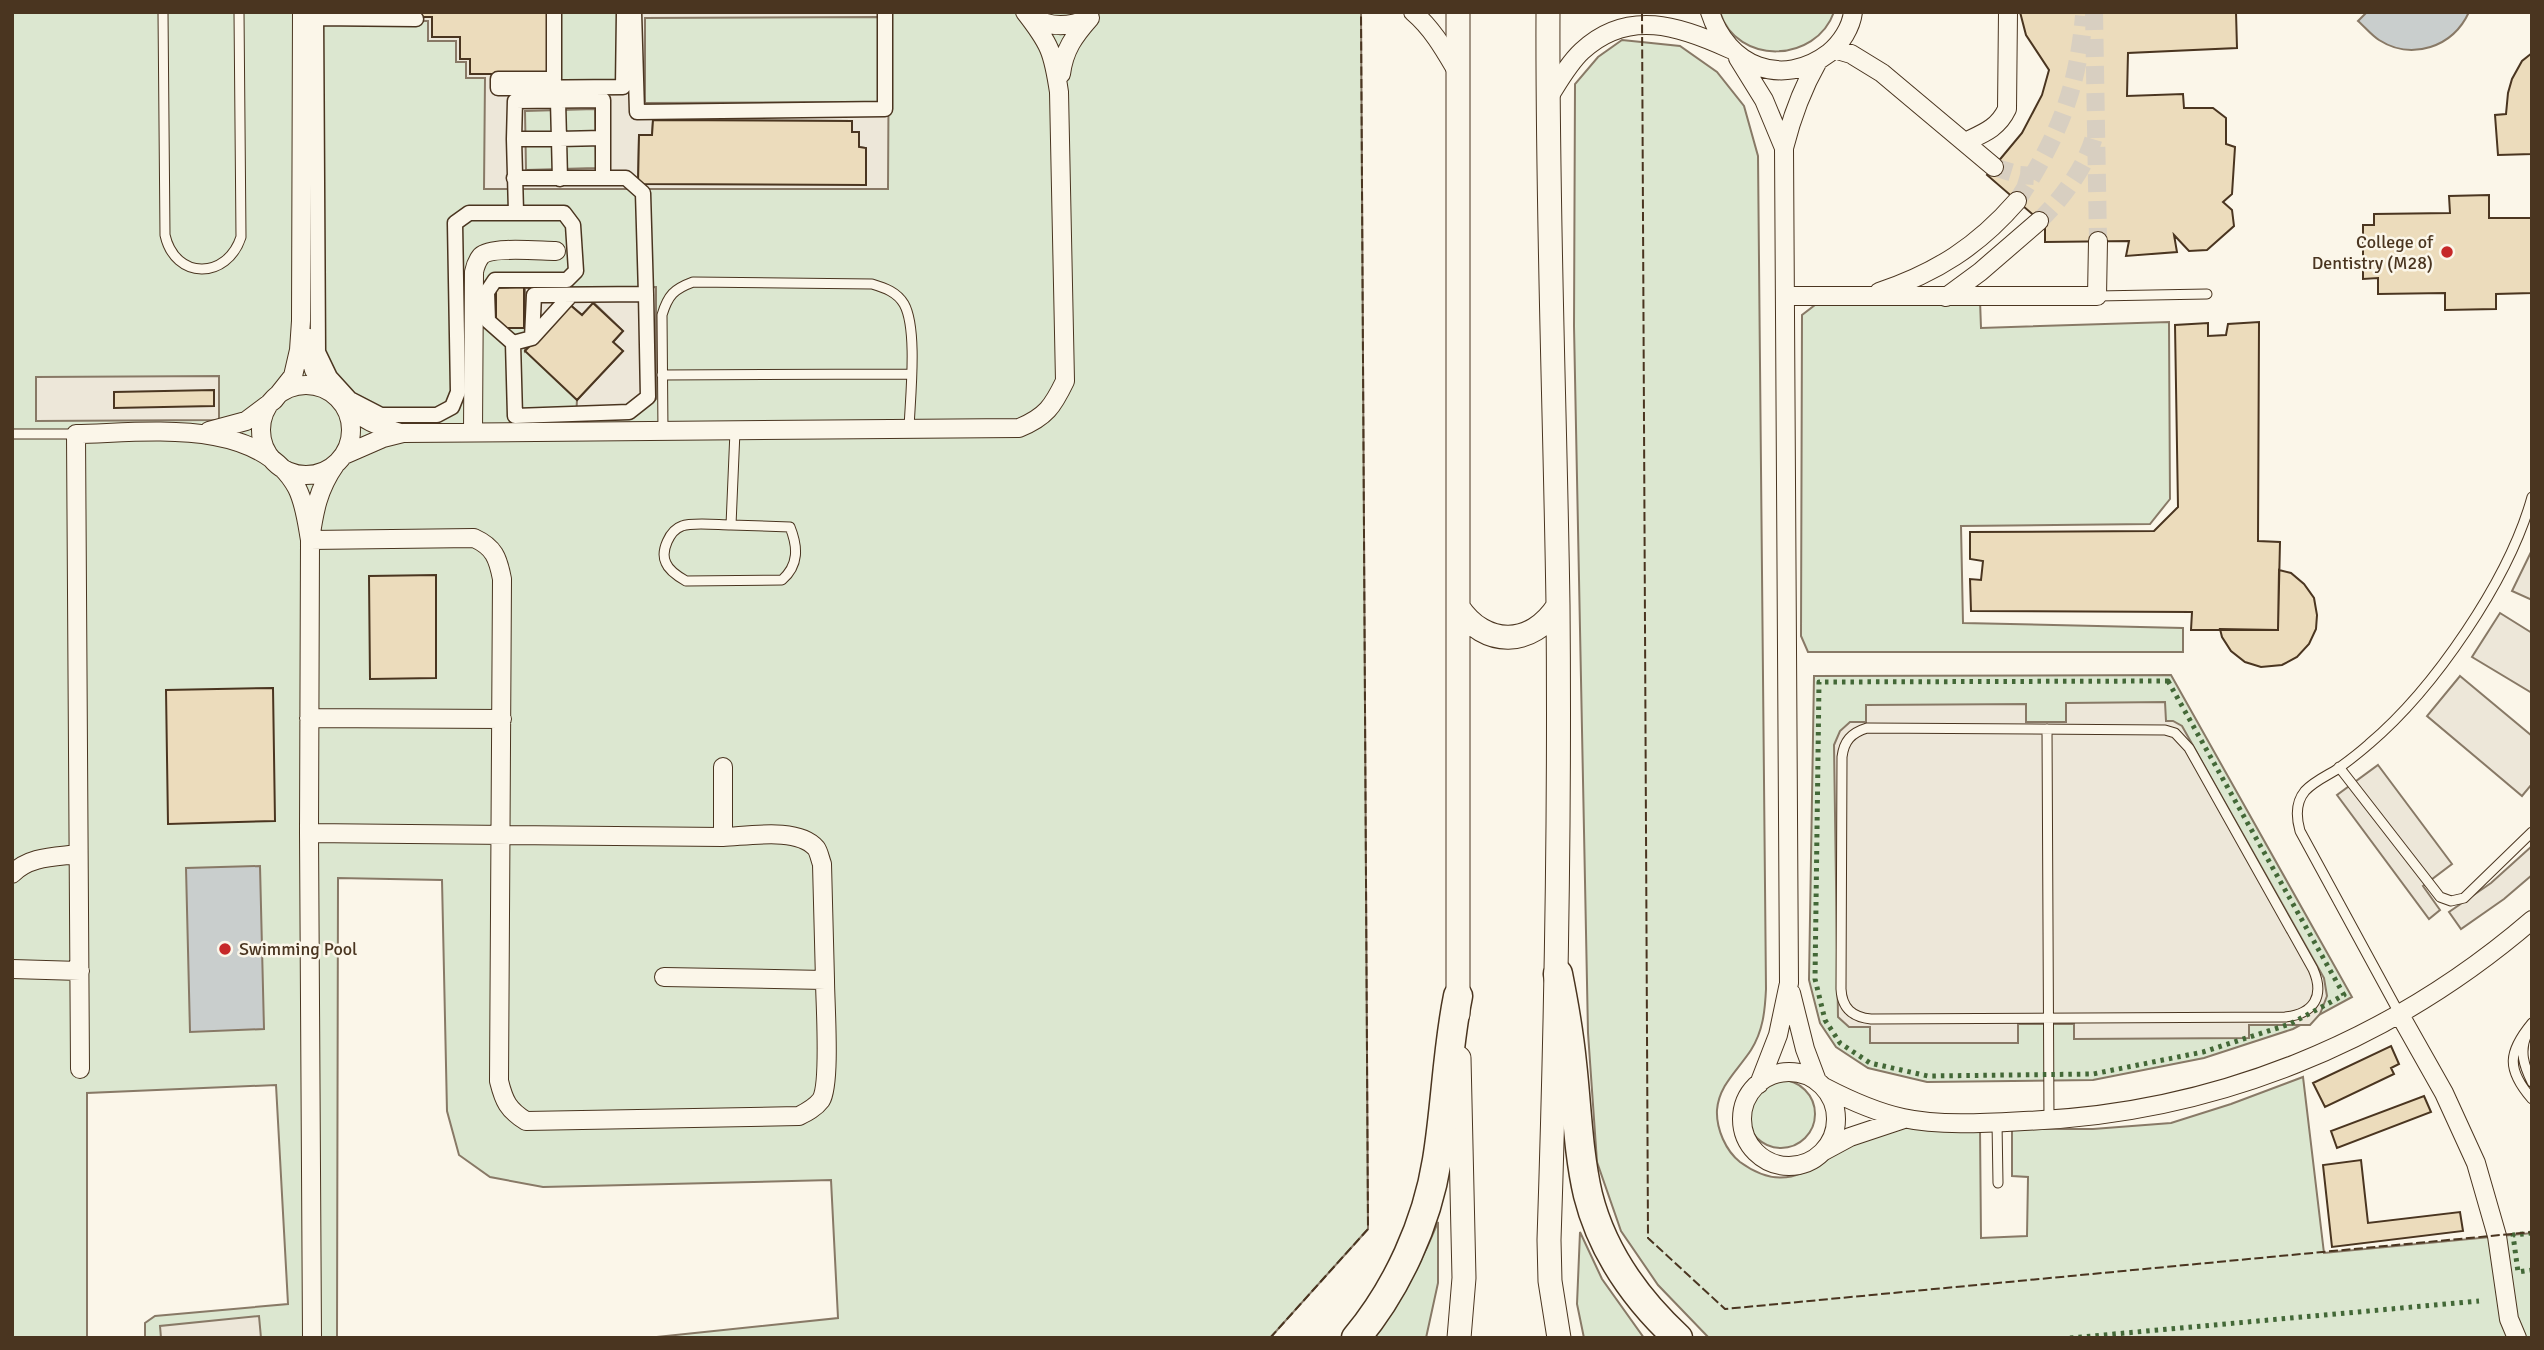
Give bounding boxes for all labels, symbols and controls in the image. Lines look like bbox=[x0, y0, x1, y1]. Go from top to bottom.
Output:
place label: College of Dentistry (M28) bbox=[2312, 231, 2434, 274]
marker: College of Dentistry (M28) bbox=[2439, 244, 2455, 260]
place label: Swimming Pool bbox=[239, 938, 357, 960]
marker: Swimming Pool bbox=[217, 941, 233, 957]

